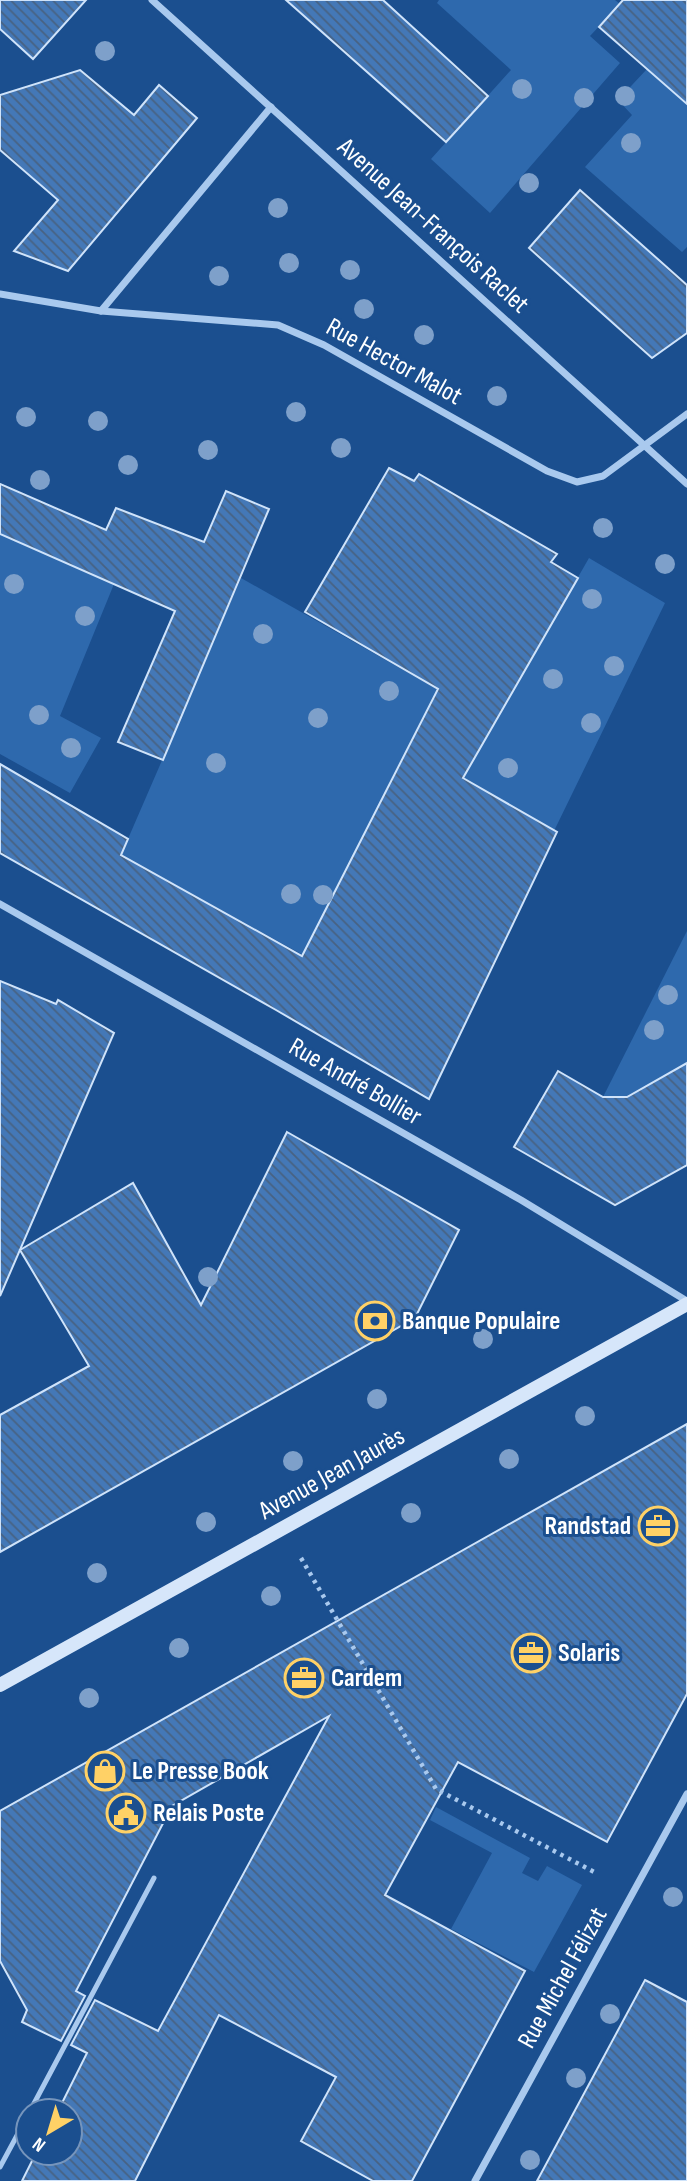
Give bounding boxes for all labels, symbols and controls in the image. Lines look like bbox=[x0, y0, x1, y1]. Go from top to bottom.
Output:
street label: Avenue Jean-François Raclet bbox=[330, 131, 535, 320]
street label: Rue Hector Malot bbox=[321, 312, 467, 412]
street label: Rue André Bollier bbox=[283, 1032, 427, 1133]
bank icon: Banque Populaire bbox=[354, 1300, 396, 1342]
place label: Banque Populaire bbox=[402, 1306, 560, 1337]
street label: Avenue Jean Jaurès bbox=[253, 1421, 410, 1527]
office icon: Randstad bbox=[637, 1505, 679, 1547]
place label: Randstad bbox=[544, 1511, 631, 1542]
office icon: Solaris bbox=[510, 1632, 552, 1674]
place label: Solaris bbox=[558, 1638, 620, 1669]
office icon: Cardem bbox=[283, 1657, 325, 1699]
place label: Cardem bbox=[331, 1663, 402, 1694]
shop icon: Le Presse Book bbox=[84, 1750, 126, 1792]
place label: Le Presse Book bbox=[132, 1756, 269, 1787]
public building icon: Relais Poste bbox=[105, 1792, 147, 1834]
place label: Relais Poste bbox=[153, 1798, 264, 1829]
street label: Rue Michel Félizat bbox=[512, 1902, 614, 2054]
north arrow bbox=[14, 2097, 84, 2167]
text: N bbox=[28, 2132, 51, 2156]

